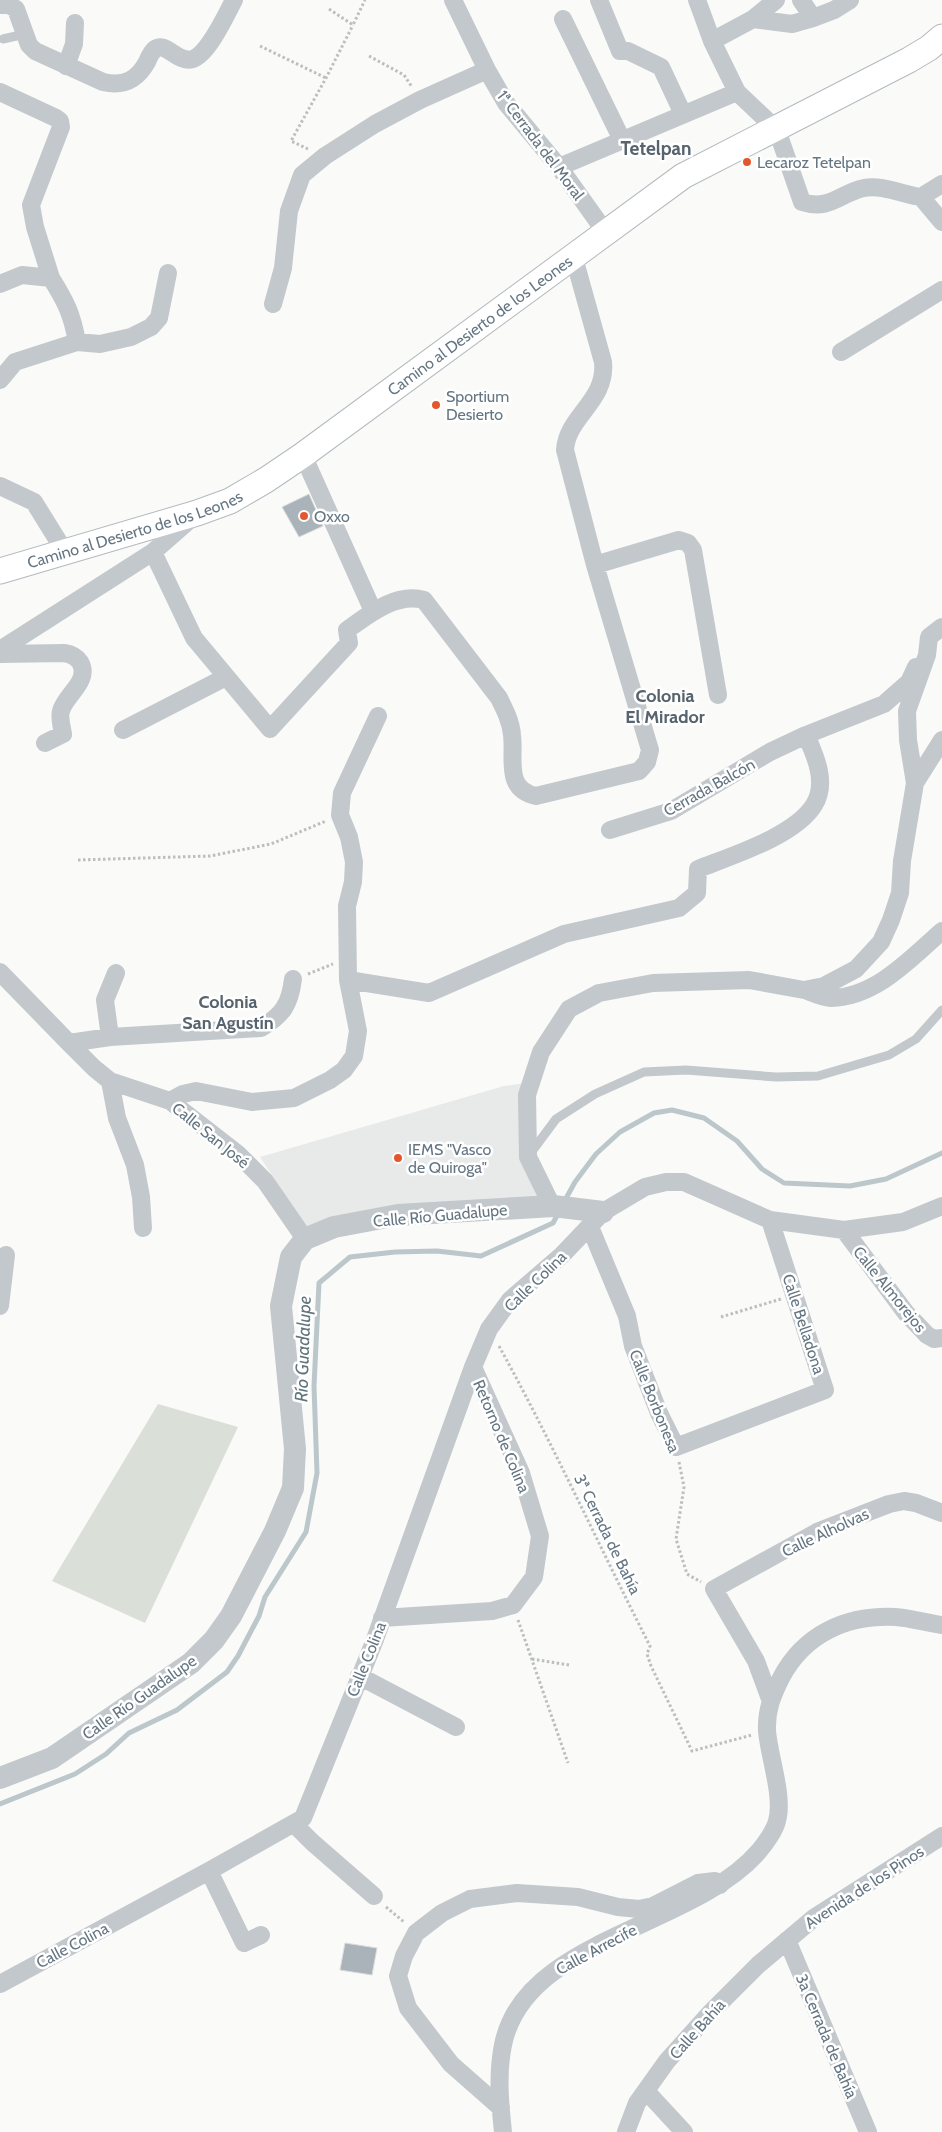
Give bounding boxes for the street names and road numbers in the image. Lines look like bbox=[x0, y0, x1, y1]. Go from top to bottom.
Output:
street label: 1ª Cerrada del Moral bbox=[493, 87, 588, 204]
street label: Camino al Desierto de los Leones bbox=[384, 251, 576, 400]
street label: Camino al Desierto de los Leones bbox=[25, 487, 246, 572]
street label: Cerrada Balcón bbox=[660, 755, 758, 820]
street label: Calle San José bbox=[168, 1098, 253, 1172]
street label: Calle Río Guadalupe bbox=[372, 1200, 508, 1231]
street label: Calle Almorejos bbox=[849, 1243, 930, 1336]
street label: Calle Colina bbox=[500, 1247, 571, 1316]
street label: Calle Belladona bbox=[778, 1272, 829, 1377]
street label: Calle Borbonesa bbox=[625, 1347, 684, 1456]
street label: Retorno de Colina bbox=[469, 1377, 534, 1496]
street label: 3ª Cerrada de Bahía bbox=[570, 1471, 645, 1598]
street label: Calle Alholvas bbox=[779, 1504, 872, 1561]
street label: Calle Colina bbox=[343, 1619, 390, 1699]
street label: Calle Río Guadalupe bbox=[79, 1651, 200, 1744]
street label: Avenida de los Pinos bbox=[801, 1842, 928, 1933]
street label: Calle Colina bbox=[33, 1918, 112, 1972]
street label: Calle Arrecife bbox=[553, 1920, 640, 1979]
street label: 3a Cerrada de Bahía bbox=[792, 1971, 861, 2102]
street label: Calle Bahía bbox=[666, 1995, 729, 2063]

